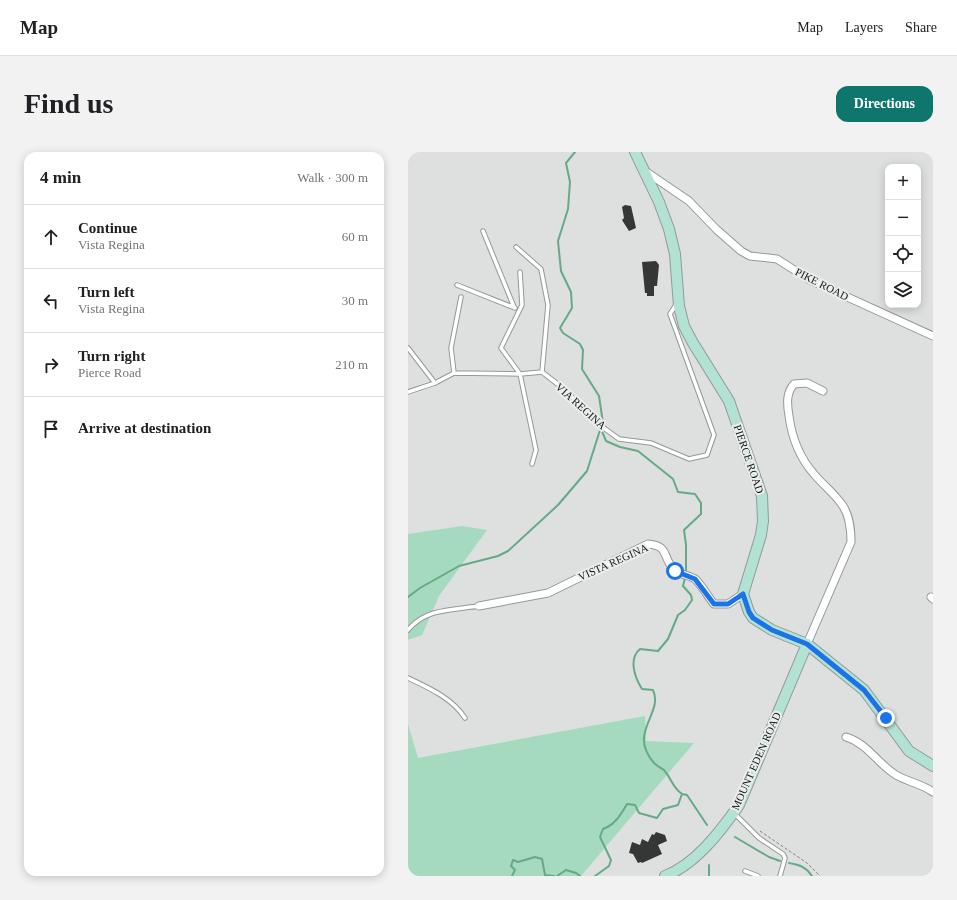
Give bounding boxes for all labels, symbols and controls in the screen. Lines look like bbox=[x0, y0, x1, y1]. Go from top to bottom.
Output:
text: Map bbox=[20, 17, 58, 38]
text: Map bbox=[797, 20, 823, 35]
text: Layers bbox=[845, 20, 883, 35]
text: Share bbox=[905, 20, 937, 35]
button: Directions bbox=[836, 86, 933, 122]
text: Find us bbox=[24, 88, 114, 119]
map controls bbox=[885, 164, 921, 308]
button: + bbox=[885, 164, 921, 200]
text: 4 min bbox=[40, 168, 81, 187]
text: Walk · 300 m bbox=[297, 170, 368, 185]
button: − bbox=[885, 200, 921, 236]
text: Continue bbox=[78, 220, 137, 236]
icon: ahead bbox=[40, 226, 62, 248]
text: 60 m bbox=[342, 229, 368, 244]
button: locate bbox=[885, 236, 921, 272]
text: Vista Regina bbox=[78, 237, 145, 252]
street label: PIKE ROAD bbox=[793, 265, 851, 303]
button: layers bbox=[885, 272, 921, 308]
text: Turn left bbox=[78, 284, 135, 300]
icon: left bbox=[40, 290, 62, 312]
text: 30 m bbox=[342, 293, 368, 308]
text: Vista Regina bbox=[78, 301, 145, 316]
text: Turn right bbox=[78, 348, 145, 364]
icon: right bbox=[40, 354, 62, 376]
text: 210 m bbox=[335, 357, 368, 372]
text: Pierce Road bbox=[78, 365, 141, 380]
street label: VIA REGINA bbox=[553, 380, 609, 432]
icon: arrive bbox=[40, 418, 62, 440]
text: Arrive at destination bbox=[78, 420, 211, 436]
street label: PIERCE ROAD bbox=[732, 423, 766, 495]
street label: VISTA REGINA bbox=[576, 541, 650, 583]
route start bbox=[666, 562, 684, 580]
route end bbox=[877, 709, 895, 727]
street label: MOUNT EDEN ROAD bbox=[729, 710, 783, 812]

